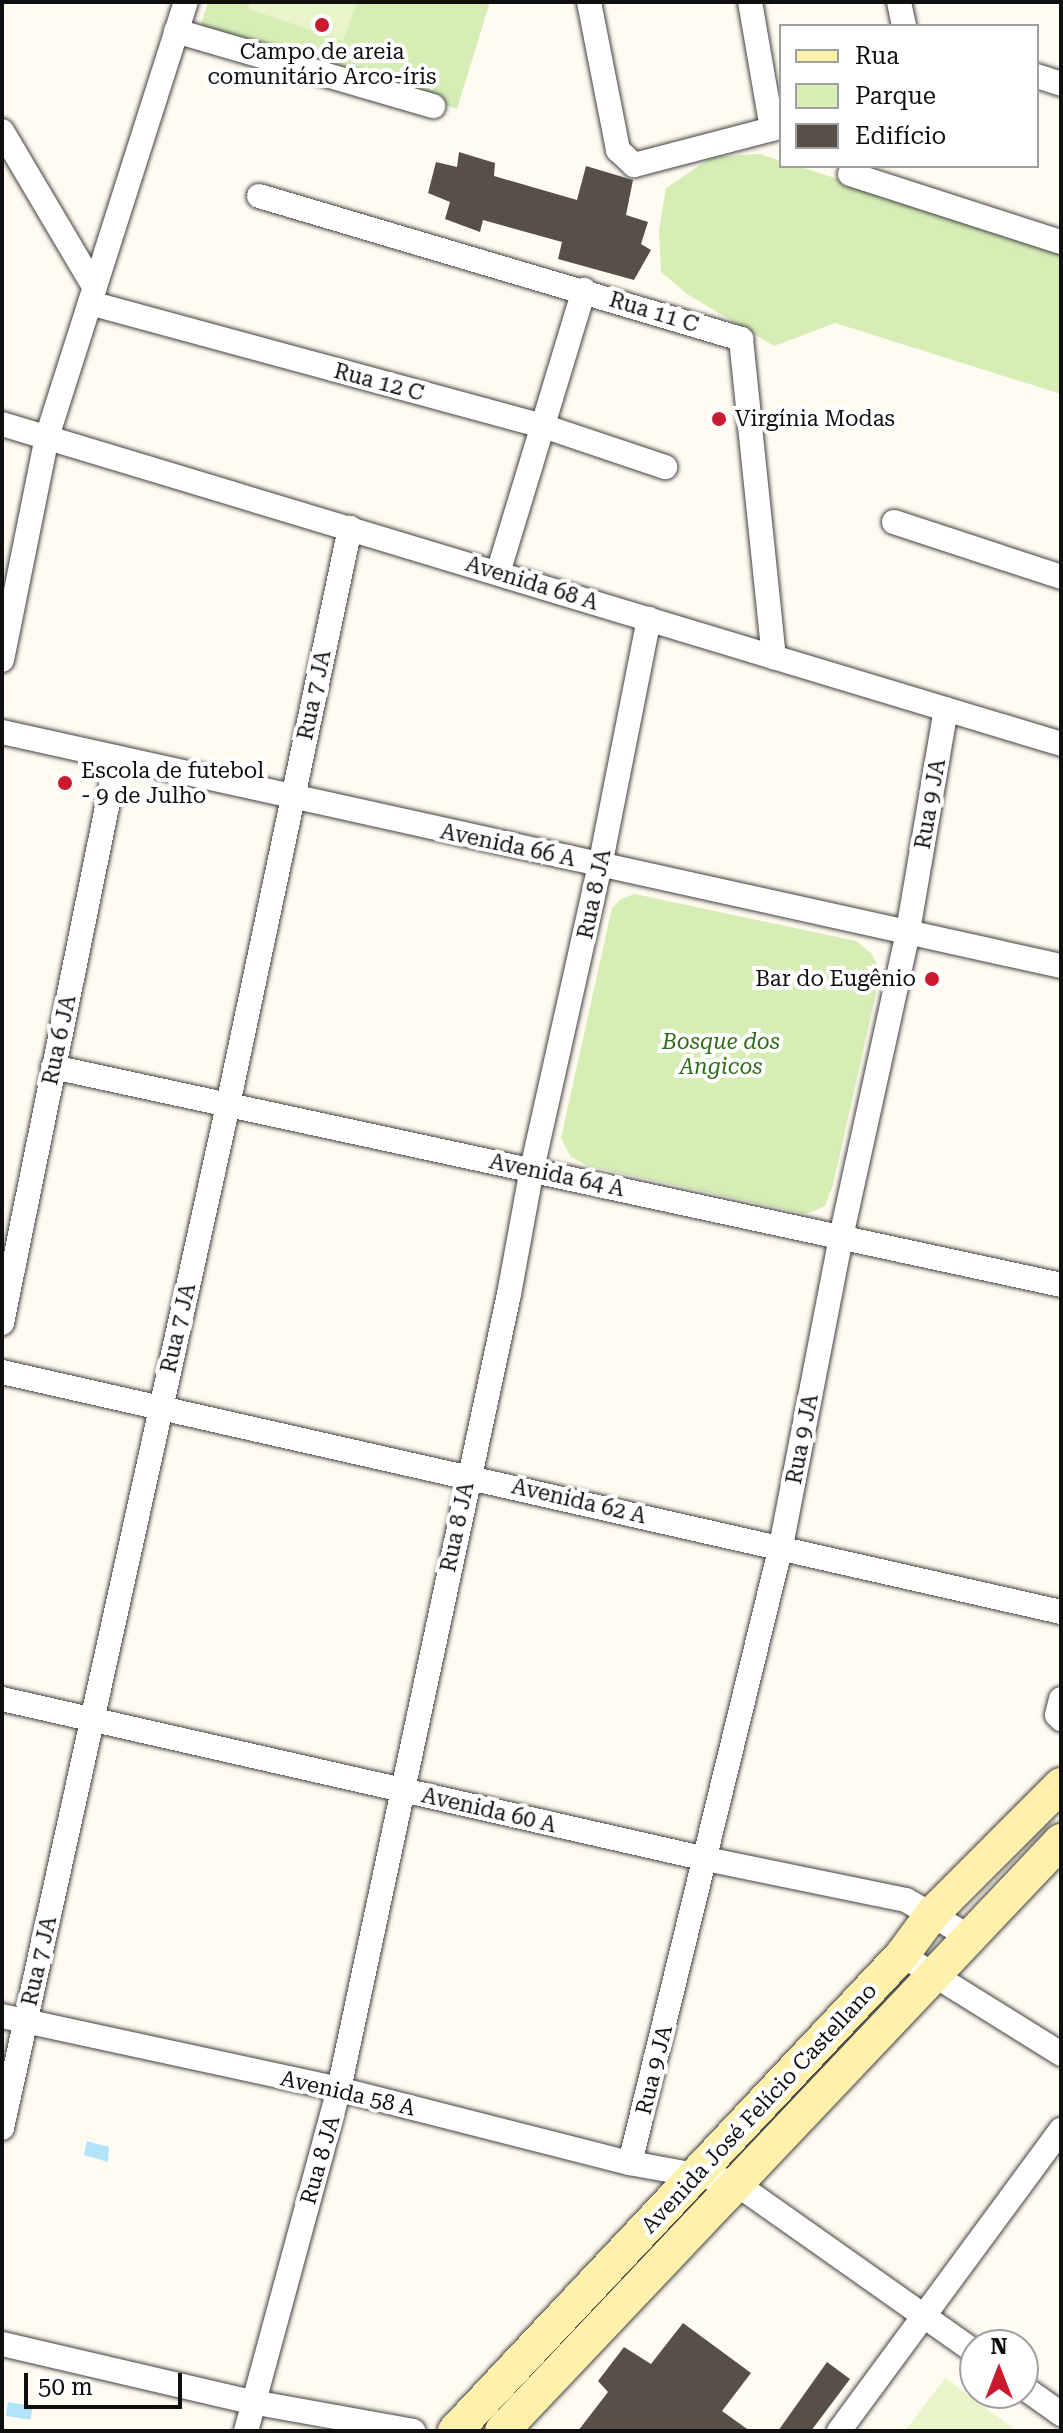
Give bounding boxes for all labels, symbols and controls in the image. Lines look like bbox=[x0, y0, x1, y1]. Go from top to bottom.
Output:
marker: Campo de areia comunitário Arco-íris bbox=[313, 16, 331, 34]
legend bbox=[779, 24, 1039, 168]
place label: Campo de areia comunitário Arco-íris bbox=[207, 38, 437, 90]
text: Rua bbox=[855, 42, 899, 70]
text: Parque bbox=[855, 82, 936, 110]
text: Edifício bbox=[855, 122, 946, 150]
street label: Rua 11 C bbox=[606, 286, 702, 338]
street label: Rua 12 C bbox=[331, 357, 427, 407]
place label: Virgínia Modas bbox=[735, 406, 895, 432]
marker: Virgínia Modas bbox=[710, 410, 728, 428]
street label: Avenida 68 A bbox=[462, 550, 602, 616]
street label: Rua 7 JA bbox=[292, 648, 336, 742]
place label: Escola de futebol - 9 de Julho bbox=[81, 757, 264, 808]
street label: Rua 9 JA bbox=[909, 757, 951, 851]
marker: Escola de futebol - 9 de Julho bbox=[56, 774, 74, 792]
street label: Avenida 66 A bbox=[438, 818, 578, 872]
street label: Rua 8 JA bbox=[572, 847, 616, 941]
place label: Bar do Eugênio bbox=[755, 966, 916, 992]
marker: Bar do Eugênio bbox=[923, 970, 941, 988]
street label: Rua 6 JA bbox=[37, 993, 81, 1087]
park label: Bosque dos Angicos bbox=[662, 1028, 780, 1080]
street label: Avenida 64 A bbox=[487, 1148, 627, 1202]
street label: Rua 7 JA bbox=[155, 1281, 201, 1375]
street label: Rua 9 JA bbox=[780, 1392, 824, 1486]
street label: Avenida 62 A bbox=[509, 1473, 649, 1529]
street label: Rua 8 JA bbox=[435, 1480, 479, 1574]
street label: Avenida 60 A bbox=[419, 1782, 559, 1838]
street label: Rua 7 JA bbox=[16, 1914, 62, 2008]
street label: Avenida José Felício Castellano bbox=[636, 1977, 882, 2239]
street label: Rua 9 JA bbox=[630, 2023, 678, 2117]
street label: Avenida 58 A bbox=[278, 2065, 418, 2121]
street label: Rua 8 JA bbox=[295, 2113, 345, 2207]
north arrow bbox=[959, 2329, 1039, 2409]
text: N bbox=[991, 2334, 1007, 2359]
scale bar bbox=[28, 2357, 186, 2407]
text: 50 m bbox=[38, 2373, 93, 2401]

